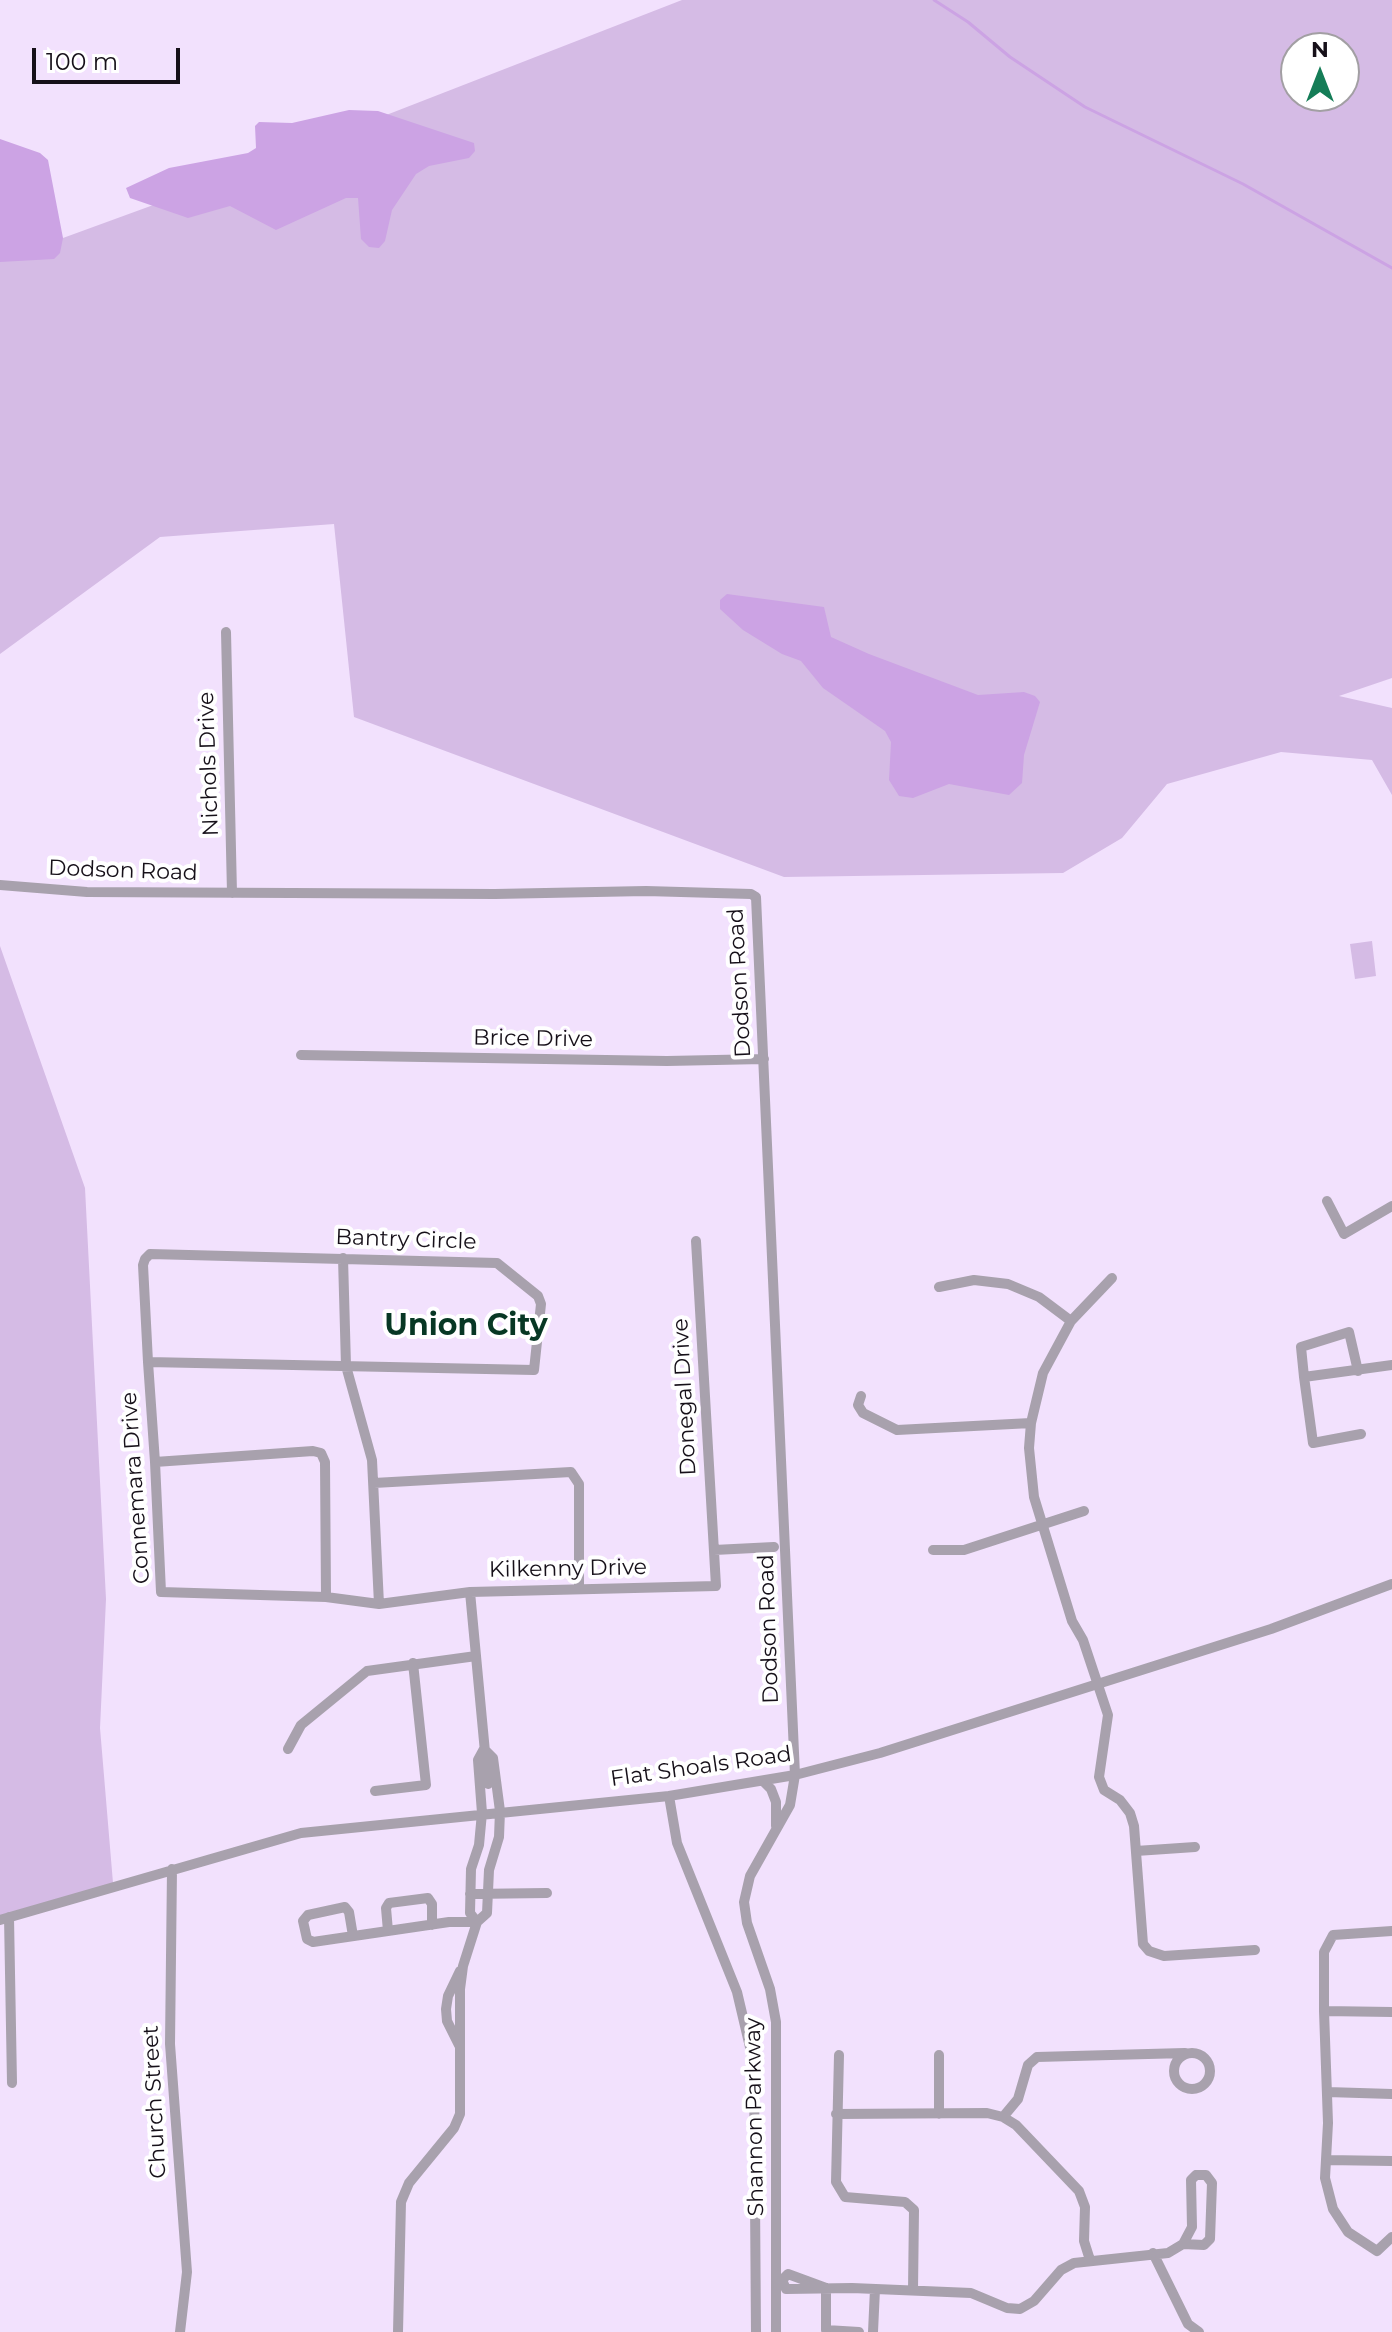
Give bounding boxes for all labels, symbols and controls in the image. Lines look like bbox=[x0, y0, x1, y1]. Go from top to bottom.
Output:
scale bar bbox=[36, 32, 184, 82]
north arrow bbox=[1280, 32, 1360, 112]
text: N bbox=[1311, 36, 1329, 63]
text: 100 m bbox=[46, 47, 118, 76]
street label: Nichols Drive bbox=[193, 691, 225, 837]
street label: Dodson Road bbox=[48, 855, 198, 887]
street label: Dodson Road bbox=[723, 908, 757, 1058]
street label: Brice Drive bbox=[473, 1025, 593, 1053]
street label: Bantry Circle bbox=[335, 1224, 477, 1256]
district label: Union City bbox=[384, 1308, 548, 1344]
street label: Donegal Drive bbox=[668, 1318, 702, 1476]
street label: Connemara Drive bbox=[116, 1391, 156, 1585]
street label: Kilkenny Drive bbox=[489, 1554, 647, 1584]
street label: Dodson Road bbox=[753, 1554, 785, 1704]
street label: Flat Shoals Road bbox=[609, 1741, 793, 1793]
street label: Shannon Parkway bbox=[740, 2017, 770, 2217]
street label: Church Street bbox=[138, 2025, 172, 2179]

